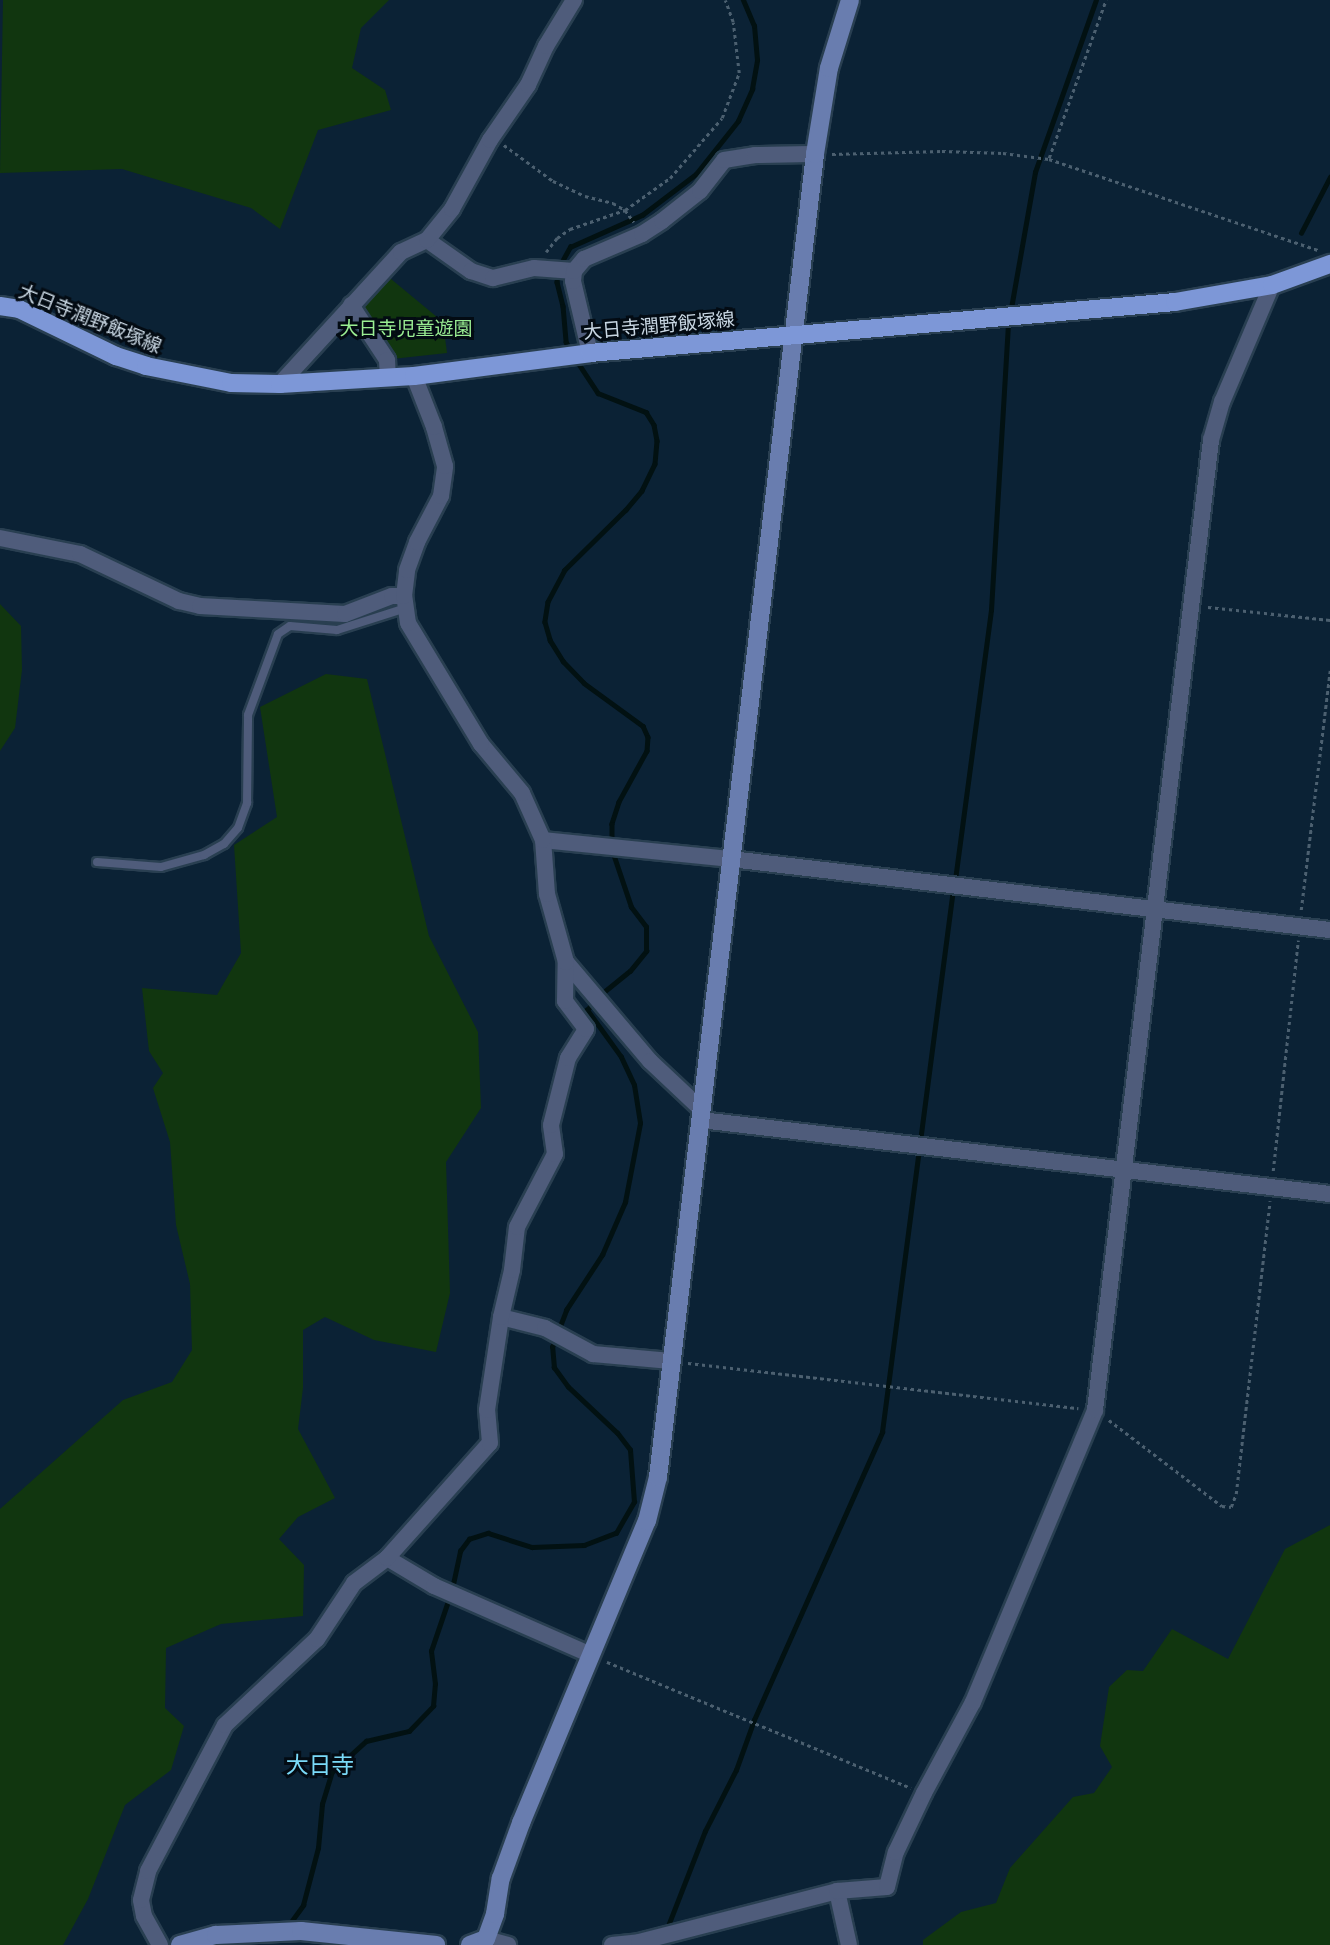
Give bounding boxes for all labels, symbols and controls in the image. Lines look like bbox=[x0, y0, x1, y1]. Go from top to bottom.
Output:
street label: 大日寺潤野飯塚線 bbox=[15, 280, 165, 358]
street label: 大日寺潤野飯塚線 bbox=[582, 308, 736, 344]
park label: 大日寺児童遊園 bbox=[340, 318, 472, 340]
district label: 大日寺 bbox=[286, 1751, 354, 1779]

